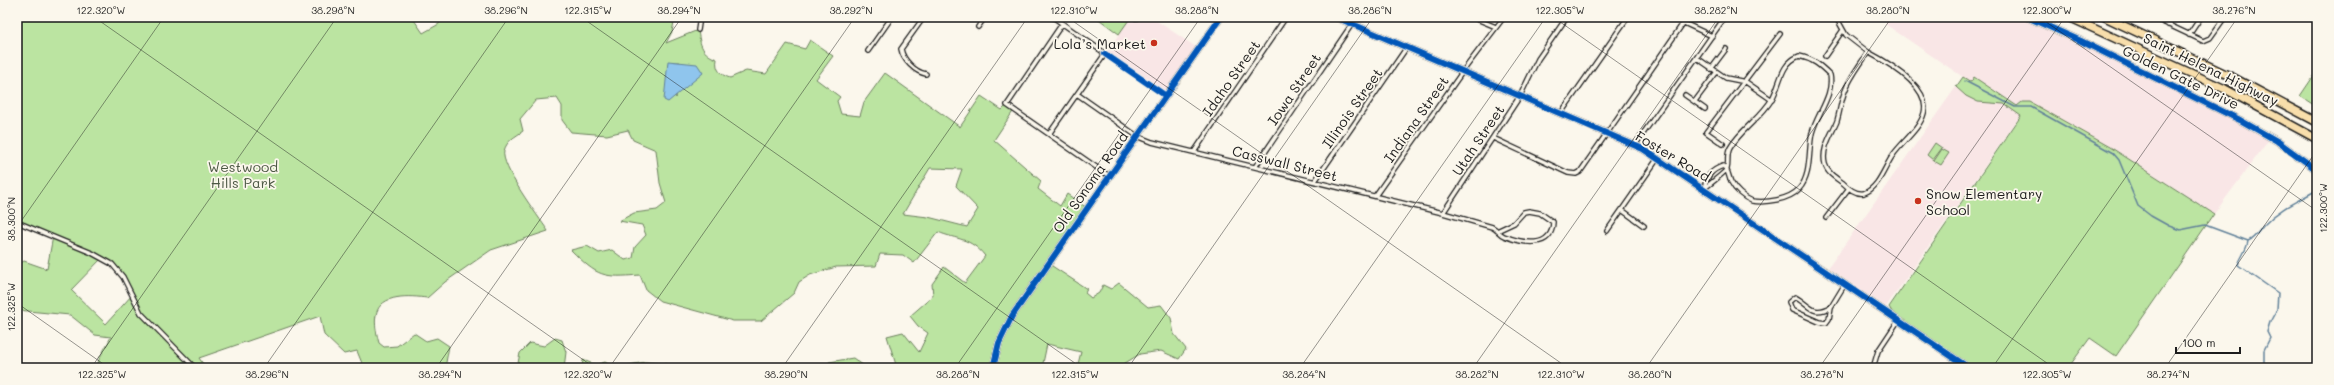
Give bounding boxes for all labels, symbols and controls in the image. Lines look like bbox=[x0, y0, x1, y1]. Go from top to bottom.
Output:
text: 122.320°W bbox=[77, 3, 126, 17]
text: 38.298°N bbox=[311, 3, 355, 17]
text: 38.296°N bbox=[484, 3, 528, 17]
text: 122.315°W bbox=[564, 3, 612, 17]
text: 38.294°N bbox=[657, 3, 701, 17]
text: 38.292°N bbox=[829, 3, 873, 17]
text: 122.310°W bbox=[1050, 3, 1098, 17]
text: 38.288°N bbox=[1175, 3, 1219, 17]
text: 38.286°N bbox=[1348, 3, 1392, 17]
text: 122.305°W bbox=[1535, 3, 1585, 17]
text: 38.282°N bbox=[1694, 3, 1738, 17]
text: 38.280°N bbox=[1866, 3, 1910, 17]
text: 122.300°W bbox=[2022, 3, 2072, 17]
text: 38.276°N bbox=[2212, 3, 2256, 17]
street label: Saint Helena Highway bbox=[2140, 28, 2282, 110]
place label: Lola’s Market bbox=[1054, 34, 1146, 53]
street label: Idaho Street bbox=[1198, 36, 1264, 120]
marker: Lola’s Market bbox=[1149, 38, 1159, 48]
street label: Golden Gate Drive bbox=[2120, 41, 2242, 113]
street label: Iowa Street bbox=[1263, 49, 1325, 129]
street label: Illinois Street bbox=[1317, 64, 1387, 152]
street label: Indiana Street bbox=[1379, 72, 1453, 166]
street label: Utah Street bbox=[1447, 101, 1509, 179]
street label: Foster Road bbox=[1632, 126, 1714, 186]
street label: Old Sonoma Road bbox=[1048, 128, 1132, 236]
street label: Casswall Street bbox=[1230, 141, 1340, 185]
park label: Westwood Hills Park bbox=[208, 157, 278, 192]
text: 122.300°W bbox=[2316, 183, 2330, 233]
place label: Snow Elementary School bbox=[1926, 184, 2042, 219]
marker: Snow Elementary School bbox=[1913, 196, 1923, 206]
text: 38.300°N bbox=[4, 197, 18, 241]
text: 122.325°W bbox=[4, 283, 18, 331]
scale bar bbox=[2176, 329, 2240, 355]
text: 100 m bbox=[2182, 334, 2216, 350]
text: 122.325°W bbox=[78, 367, 126, 381]
text: 38.296°N bbox=[245, 367, 289, 381]
text: 38.294°N bbox=[418, 367, 462, 381]
text: 122.320°W bbox=[564, 367, 613, 381]
text: 38.290°N bbox=[764, 367, 808, 381]
text: 38.288°N bbox=[936, 367, 980, 381]
text: 122.315°W bbox=[1051, 367, 1099, 381]
text: 38.284°N bbox=[1282, 367, 1326, 381]
text: 38.282°N bbox=[1455, 367, 1499, 381]
text: 122.310°W bbox=[1537, 367, 1585, 381]
text: 38.280°N bbox=[1628, 367, 1672, 381]
text: 38.278°N bbox=[1800, 367, 1844, 381]
text: 122.305°W bbox=[2022, 367, 2072, 381]
text: 38.274°N bbox=[2146, 367, 2190, 381]

